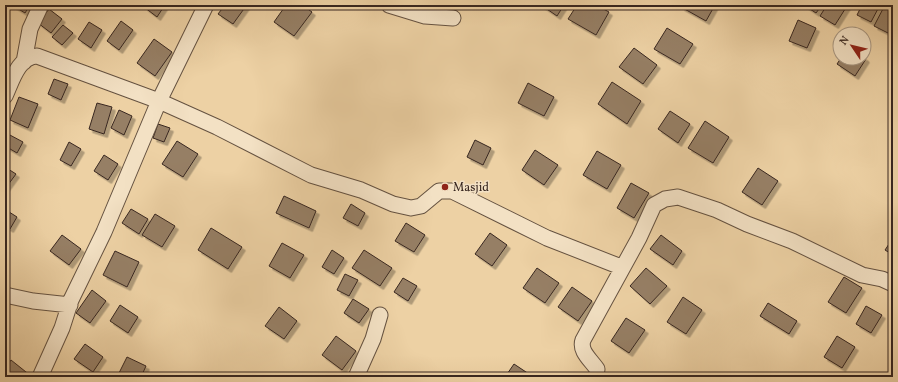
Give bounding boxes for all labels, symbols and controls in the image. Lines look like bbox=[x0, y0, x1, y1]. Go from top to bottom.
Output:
north arrow bbox=[832, 26, 872, 66]
text: N bbox=[837, 34, 853, 49]
place label: Masjid bbox=[453, 180, 489, 196]
marker: Masjid bbox=[440, 182, 450, 192]

